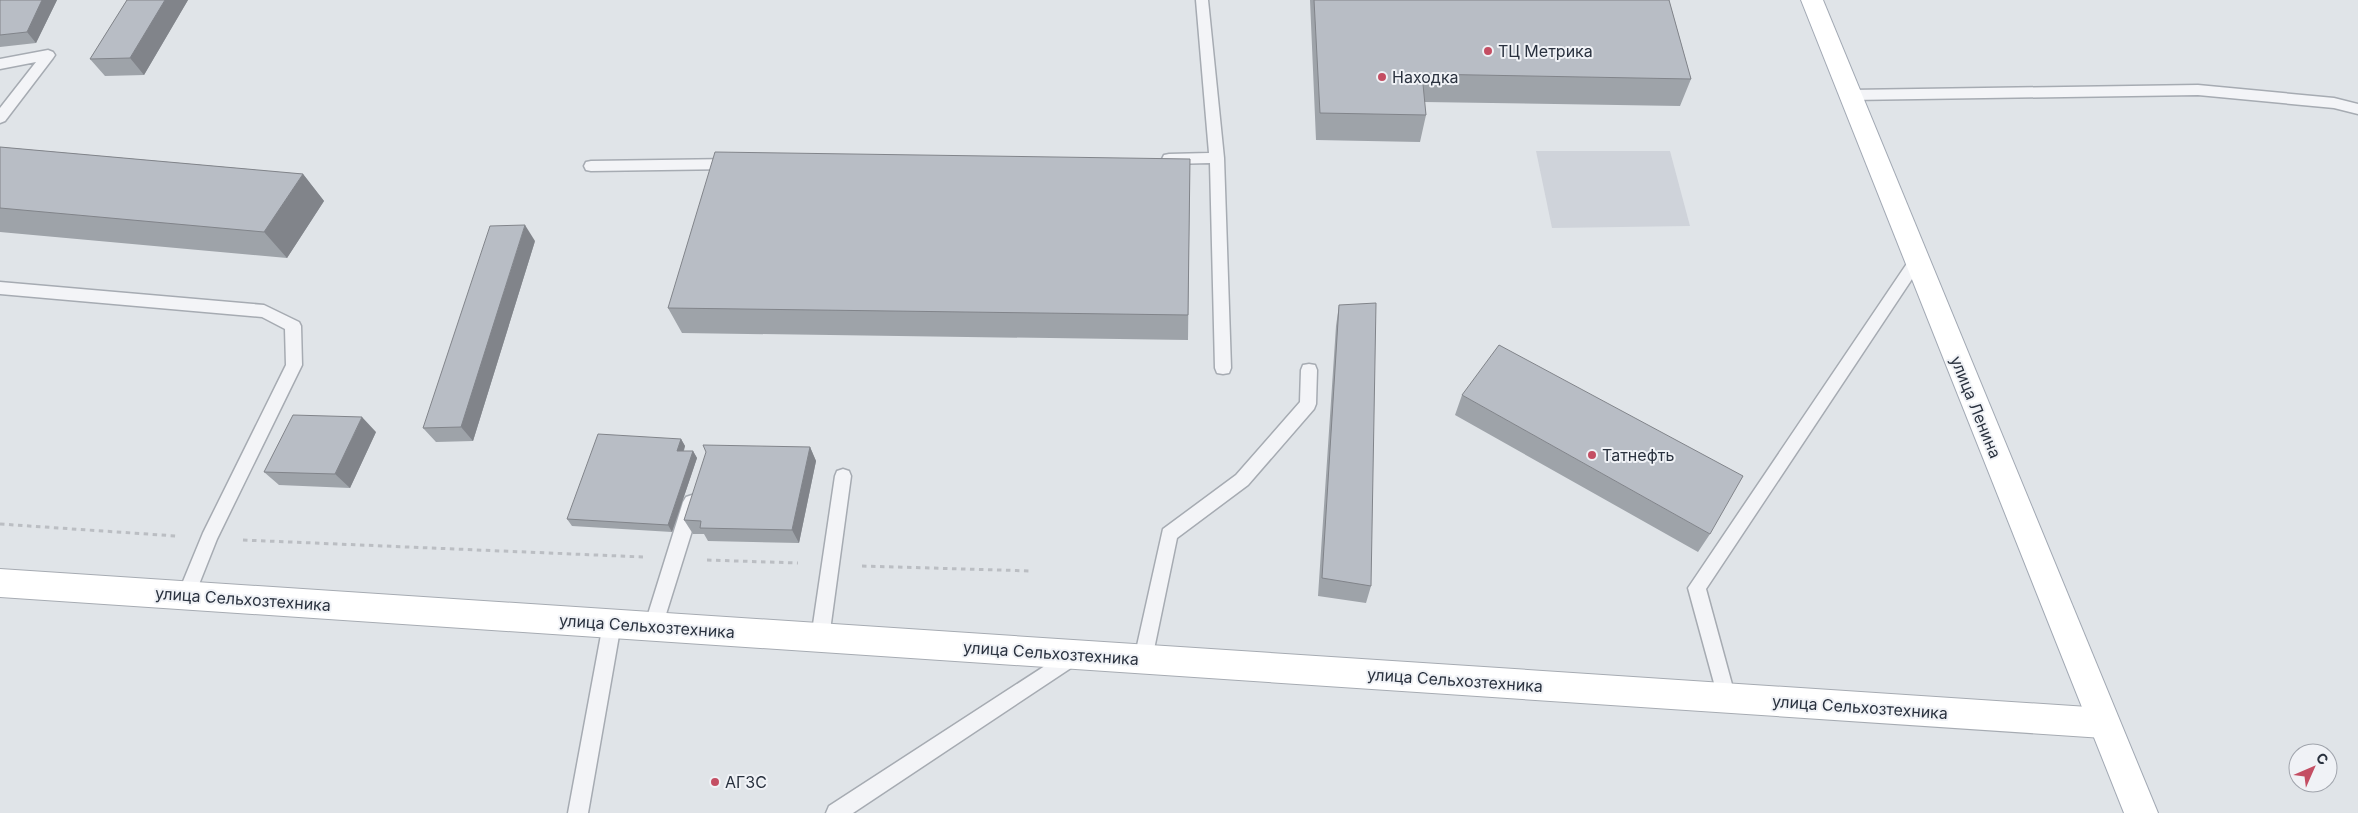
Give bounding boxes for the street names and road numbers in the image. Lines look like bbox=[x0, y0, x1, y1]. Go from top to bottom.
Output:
street label: улица Ленина bbox=[1946, 353, 2006, 461]
street label: улица Сельхозтехника bbox=[154, 583, 332, 615]
street label: улица Сельхозтехника bbox=[558, 610, 736, 642]
street label: улица Сельхозтехника bbox=[962, 637, 1140, 669]
street label: улица Сельхозтехника bbox=[1366, 664, 1544, 696]
street label: улица Сельхозтехника bbox=[1771, 691, 1949, 723]

